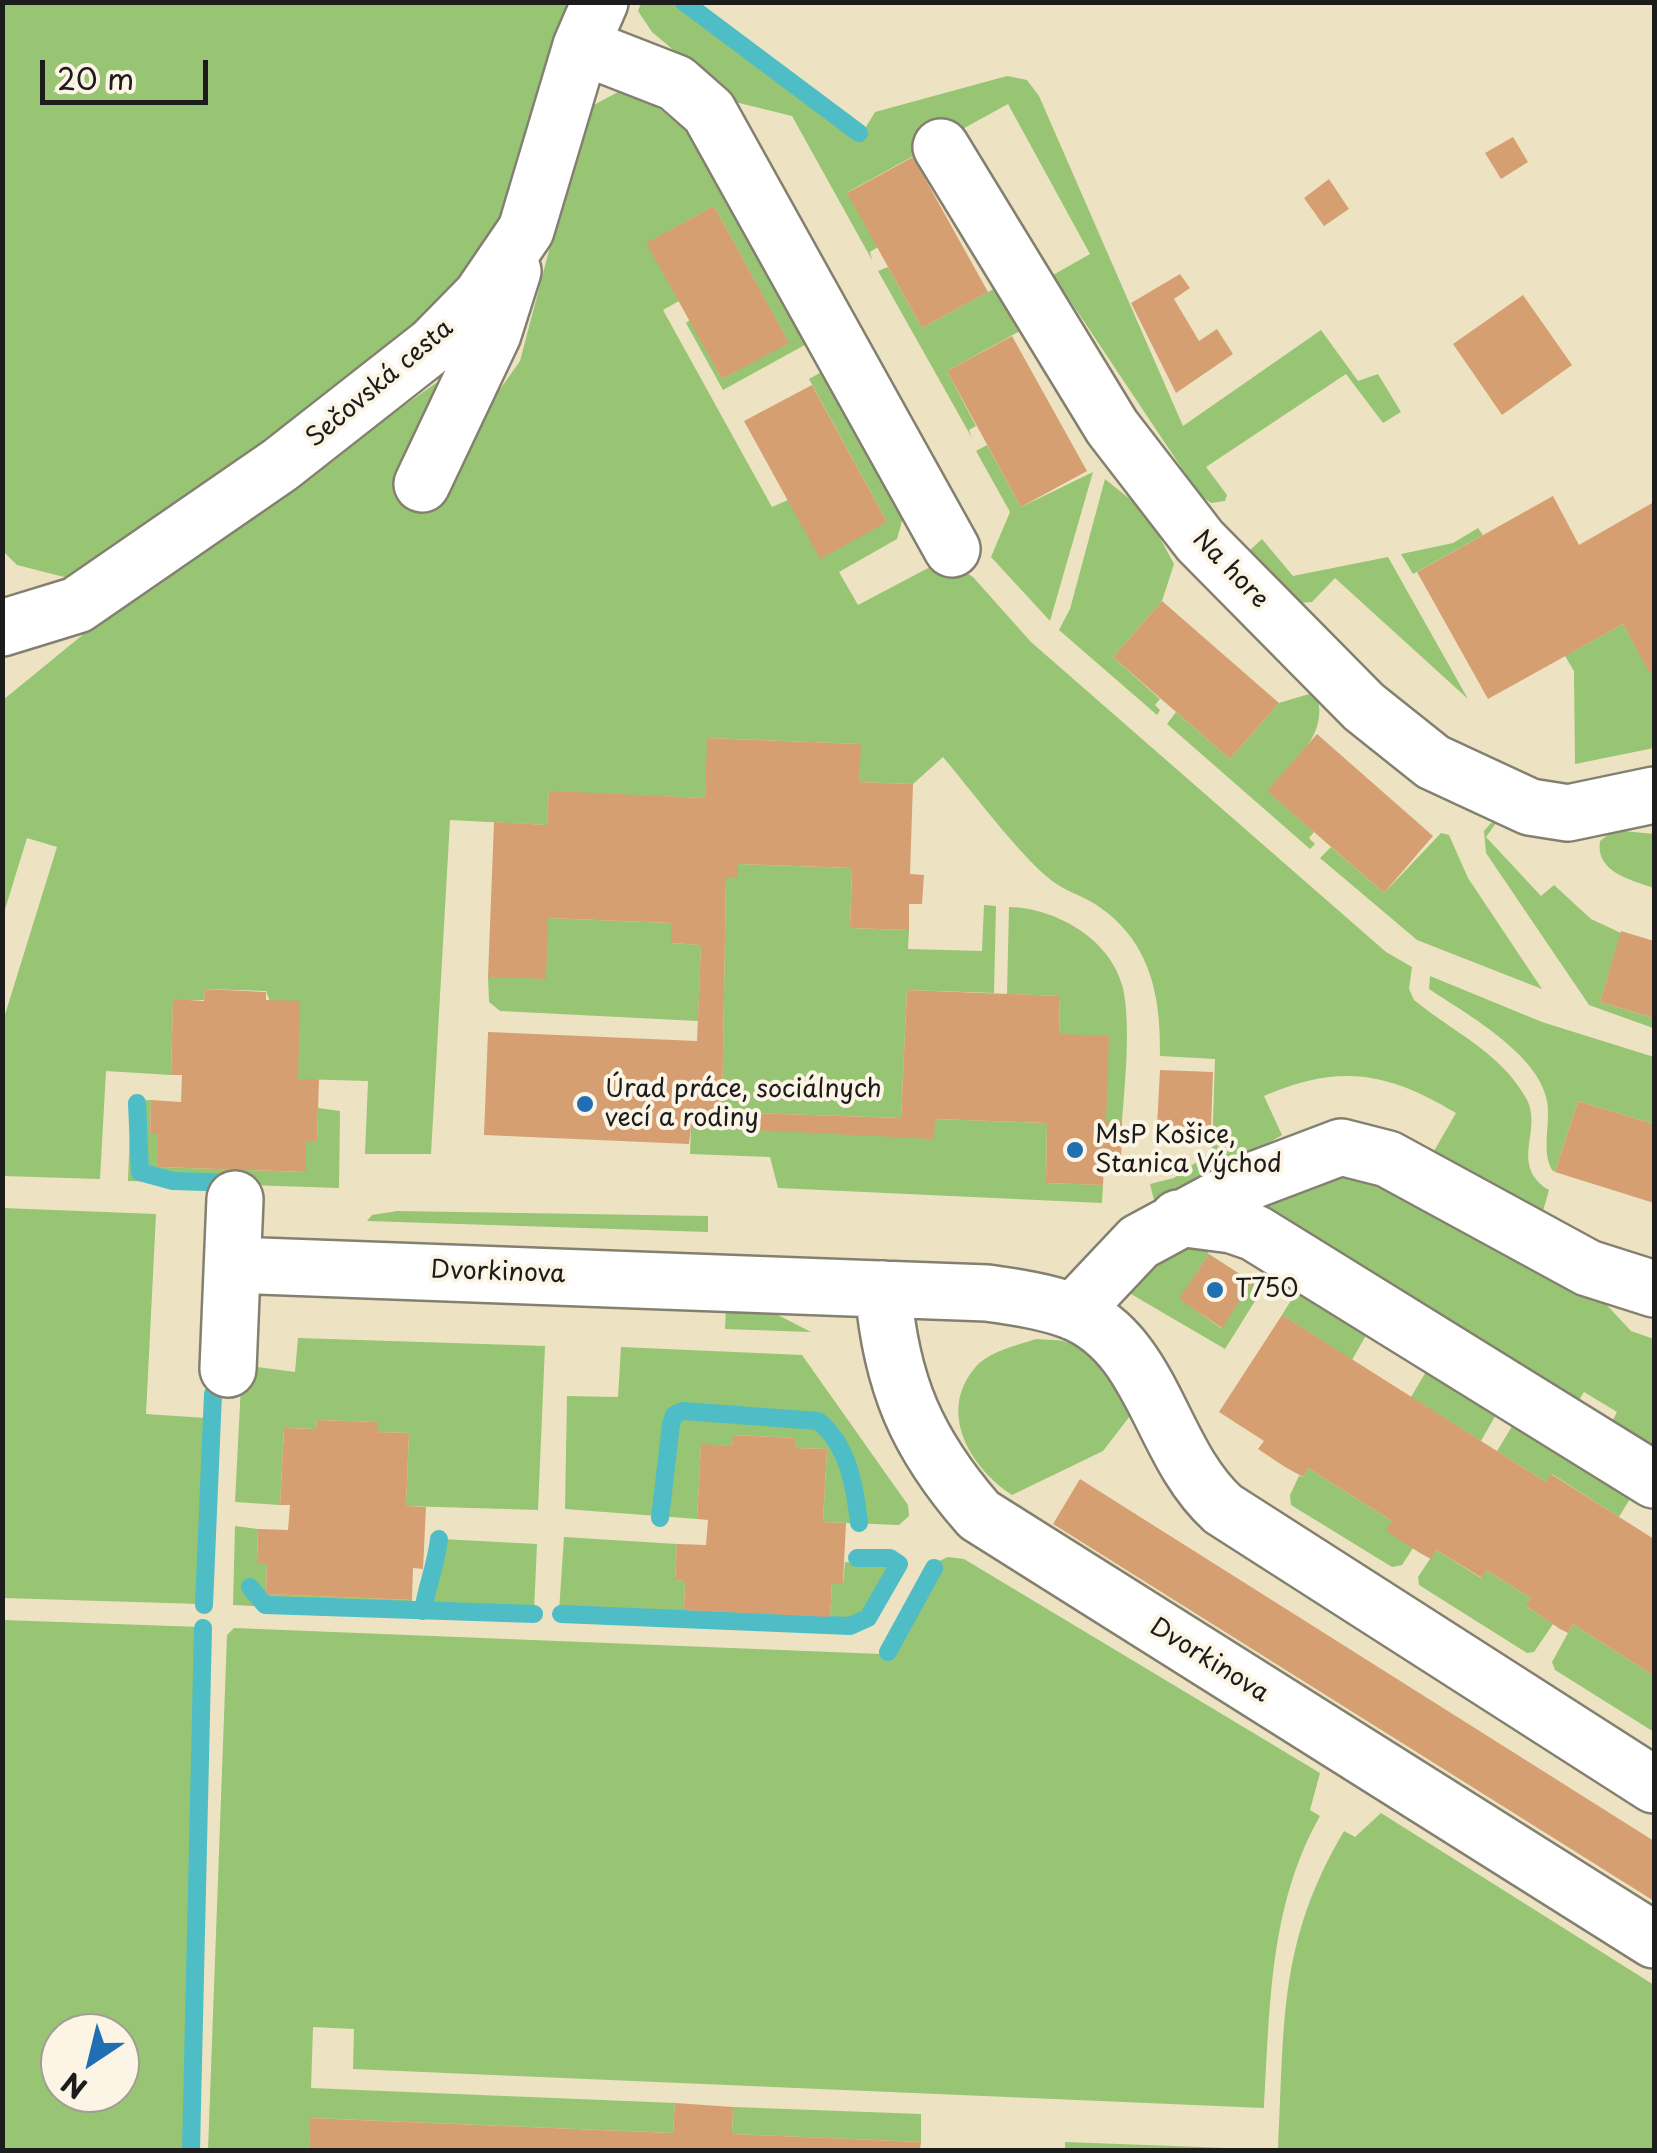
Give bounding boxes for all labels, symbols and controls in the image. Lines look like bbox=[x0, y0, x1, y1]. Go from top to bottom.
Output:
scale bar bbox=[45, 40, 212, 102]
text: 20 m bbox=[57, 55, 134, 100]
street label: Sečovská cesta bbox=[300, 314, 460, 454]
street label: Na hore bbox=[1186, 525, 1274, 615]
place label: Úrad práce, sociálnych vecí a rodiny bbox=[605, 1075, 882, 1134]
marker: Úrad práce, sociálnych vecí a rodiny bbox=[574, 1093, 596, 1115]
place label: MsP Košice, Stanica Východ bbox=[1095, 1121, 1282, 1180]
marker: MsP Košice, Stanica Východ bbox=[1064, 1139, 1086, 1161]
street label: Dvorkinova bbox=[430, 1256, 566, 1290]
place label: T750 bbox=[1235, 1275, 1299, 1305]
marker: T750 bbox=[1204, 1279, 1226, 1301]
street label: Dvorkinova bbox=[1144, 1613, 1274, 1709]
north arrow bbox=[40, 2013, 140, 2113]
text: N bbox=[52, 2062, 95, 2110]

